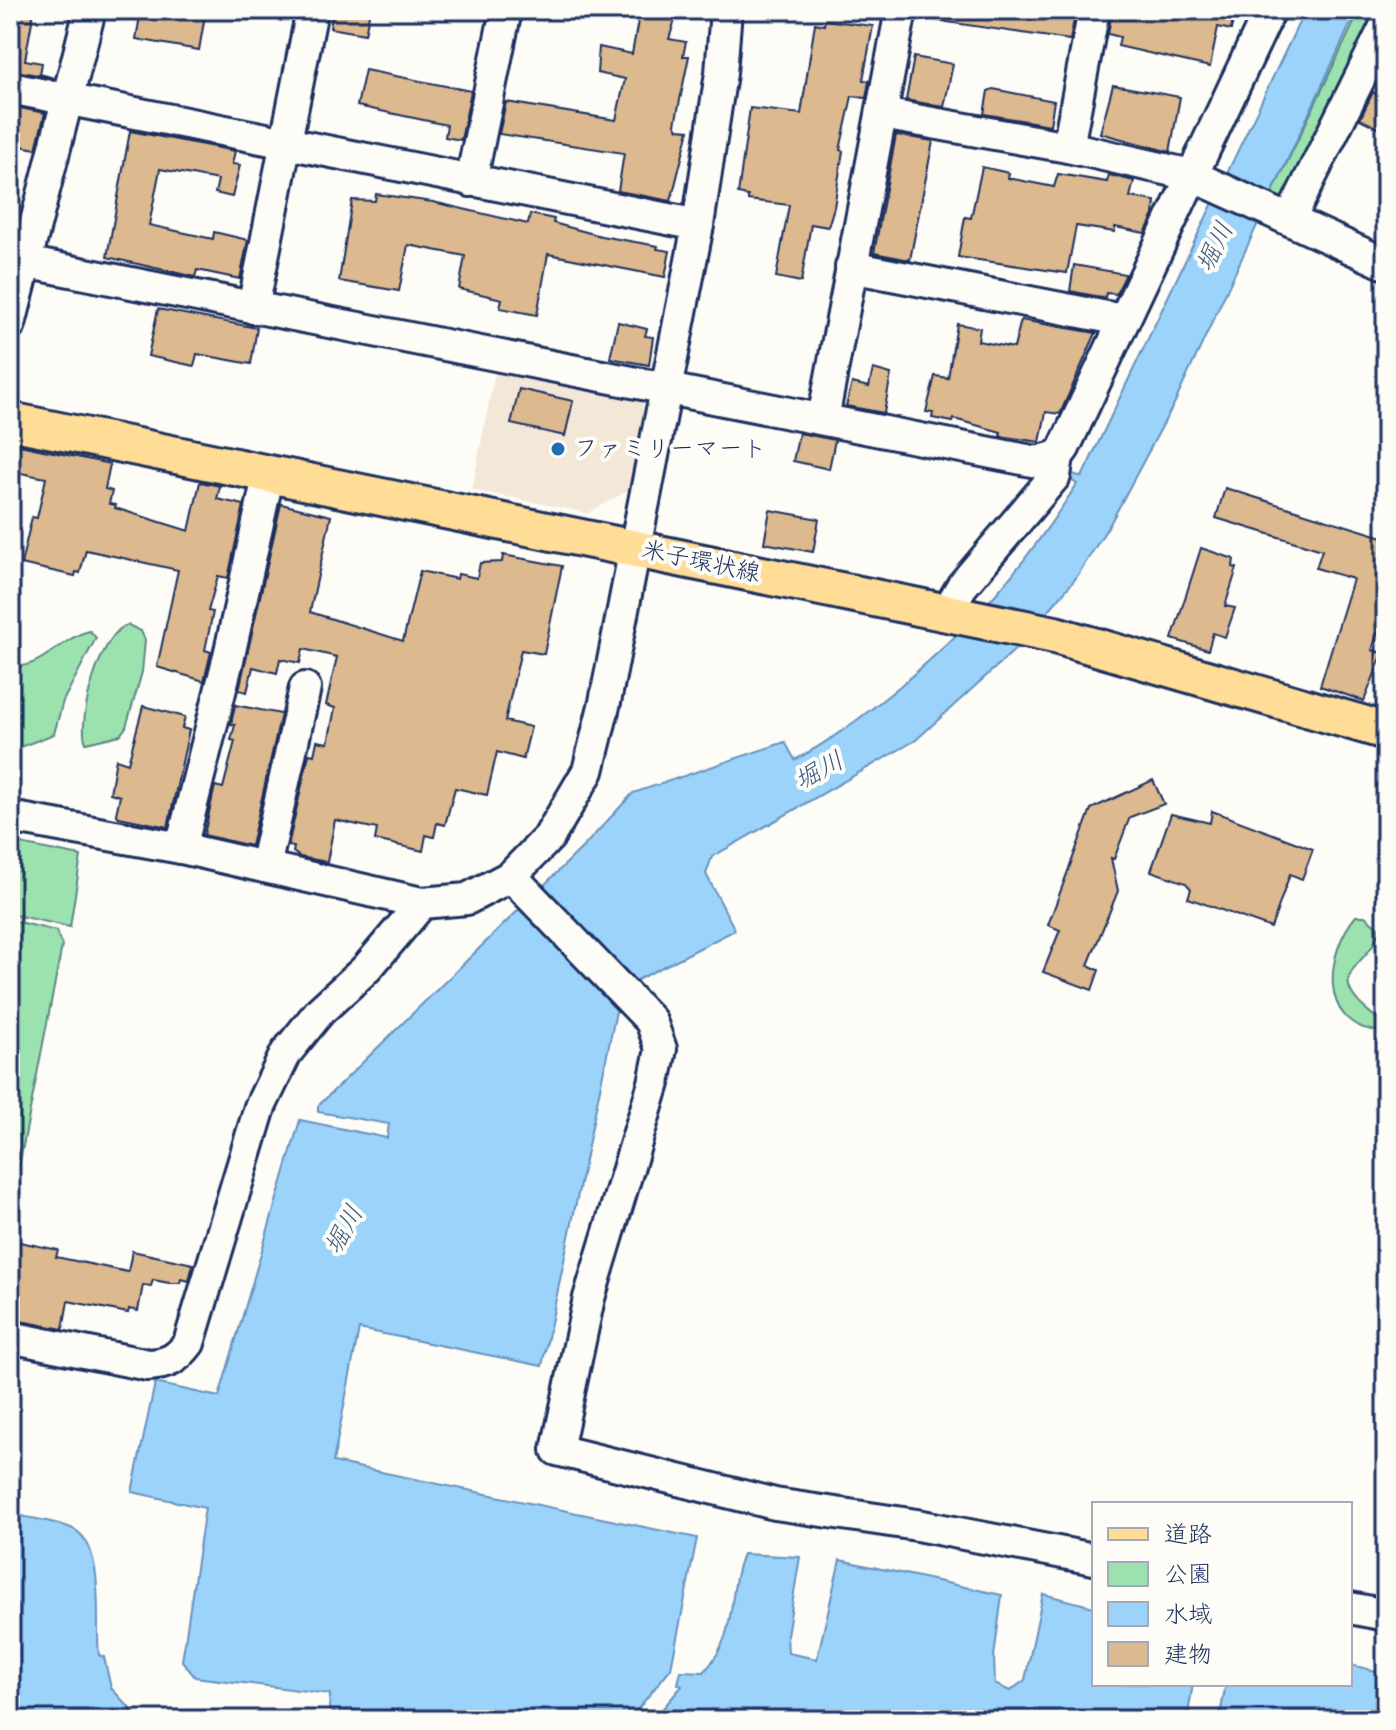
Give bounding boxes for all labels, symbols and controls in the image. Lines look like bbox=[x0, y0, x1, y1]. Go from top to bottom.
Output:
water label: 堀川 bbox=[1187, 216, 1243, 278]
place label: ファミリーマート bbox=[574, 432, 766, 466]
marker: ファミリーマート bbox=[549, 440, 567, 458]
street label: 米子環状線 bbox=[639, 533, 763, 591]
water label: 堀川 bbox=[788, 743, 850, 799]
water label: 堀川 bbox=[316, 1199, 372, 1261]
legend bbox=[1092, 1502, 1352, 1686]
text: 道路 bbox=[1164, 1518, 1212, 1552]
text: 公園 bbox=[1164, 1558, 1212, 1592]
text: 水域 bbox=[1164, 1598, 1212, 1632]
text: 建物 bbox=[1164, 1638, 1212, 1672]

